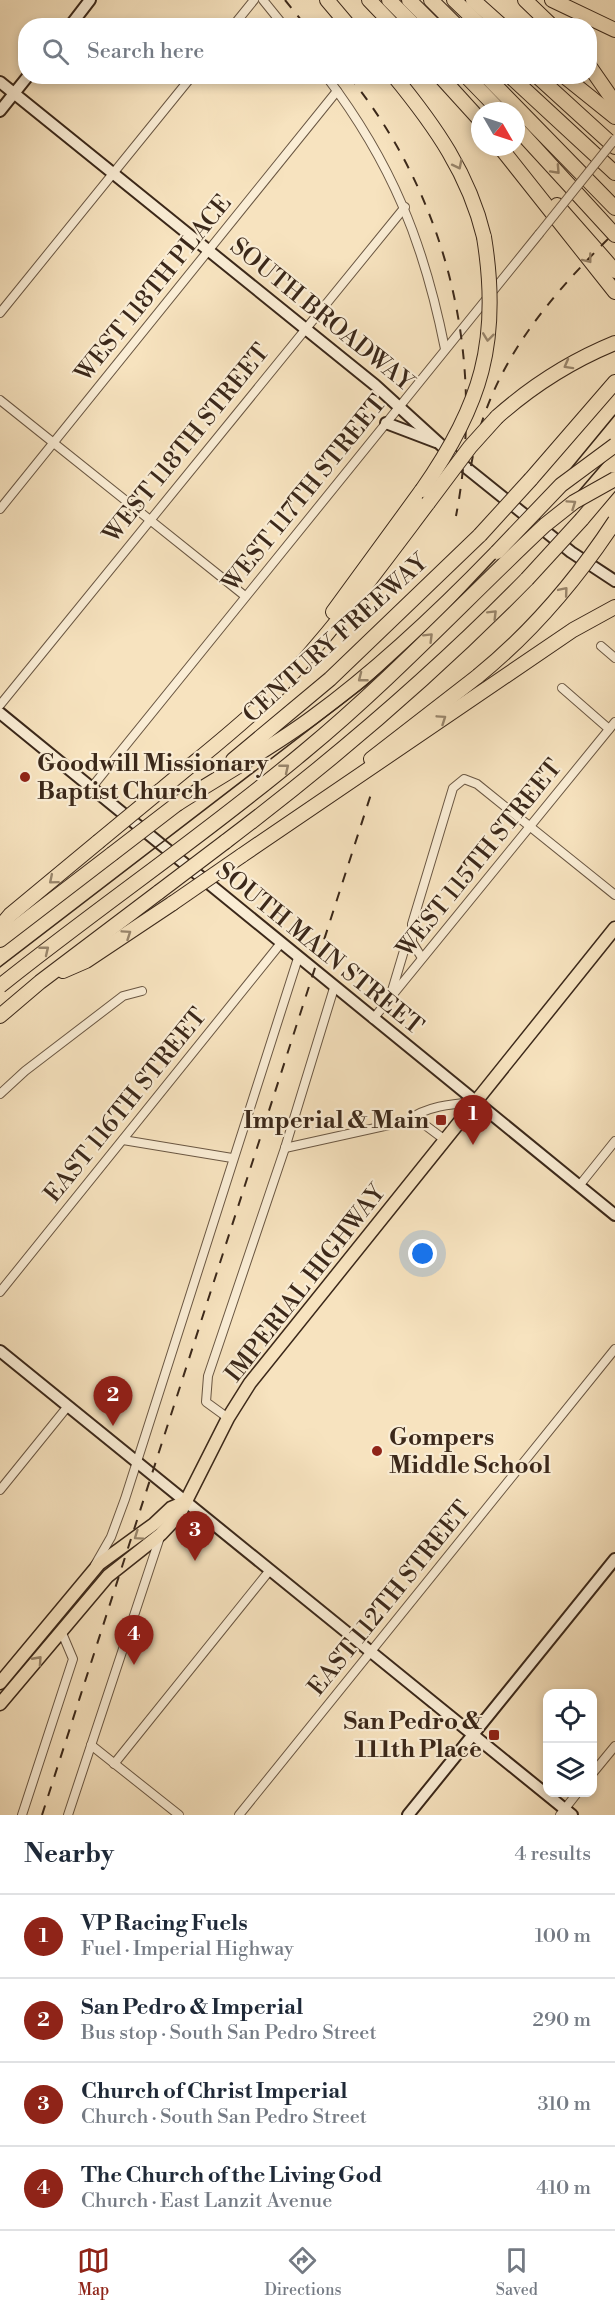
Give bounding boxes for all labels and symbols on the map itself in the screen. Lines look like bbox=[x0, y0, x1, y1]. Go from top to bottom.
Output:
north arrow bbox=[471, 102, 525, 156]
one-way arrow bbox=[451, 159, 462, 170]
one-way arrow bbox=[549, 163, 560, 174]
street label: WEST 118TH PLACE bbox=[68, 189, 238, 389]
street label: SOUTH BROADWAY bbox=[224, 232, 420, 399]
one-way arrow bbox=[581, 252, 592, 263]
one-way arrow bbox=[482, 333, 495, 342]
street label: WEST 118TH STREET bbox=[97, 338, 276, 550]
one-way arrow bbox=[564, 358, 574, 369]
street label: WEST 117TH STREET bbox=[216, 389, 393, 599]
one-way arrow bbox=[565, 500, 576, 511]
street label: CENTURY FREEWAY bbox=[237, 547, 435, 730]
one-way arrow bbox=[557, 587, 568, 598]
one-way arrow bbox=[486, 610, 496, 621]
one-way arrow bbox=[422, 634, 433, 645]
one-way arrow bbox=[358, 671, 369, 682]
one-way arrow bbox=[435, 715, 446, 726]
place label: Goodwill Missionary Baptist Church bbox=[37, 749, 269, 807]
street label: WEST 115TH STREET bbox=[390, 753, 569, 965]
one-way arrow bbox=[278, 764, 289, 775]
marker: Goodwill Missionary Baptist Church bbox=[18, 770, 32, 784]
street label: SOUTH MAIN STREET bbox=[210, 856, 429, 1042]
one-way arrow bbox=[49, 872, 60, 883]
one-way arrow bbox=[121, 929, 131, 941]
one-way arrow bbox=[39, 946, 50, 957]
street label: EAST 116TH STREET bbox=[38, 1002, 213, 1209]
pin: 1 bbox=[454, 1096, 492, 1145]
place label: Imperial & Main bbox=[244, 1106, 429, 1136]
marker: Imperial & Main bbox=[434, 1113, 448, 1127]
street label: IMPERIAL HIGHWAY bbox=[219, 1178, 393, 1388]
your location bbox=[408, 1239, 437, 1268]
pin: 2 bbox=[94, 1376, 132, 1426]
place label: Gompers Middle School bbox=[389, 1423, 551, 1481]
marker: Gompers Middle School bbox=[370, 1444, 384, 1458]
street label: EAST 112TH STREET bbox=[302, 1495, 478, 1702]
pin: 3 bbox=[176, 1512, 214, 1561]
one-way arrow bbox=[133, 1529, 144, 1540]
pin: 4 bbox=[114, 1616, 154, 1665]
one-way arrow bbox=[31, 1656, 42, 1667]
place label: San Pedro & 111th Place bbox=[343, 1707, 482, 1765]
marker: San Pedro & 111th Place bbox=[487, 1728, 501, 1742]

